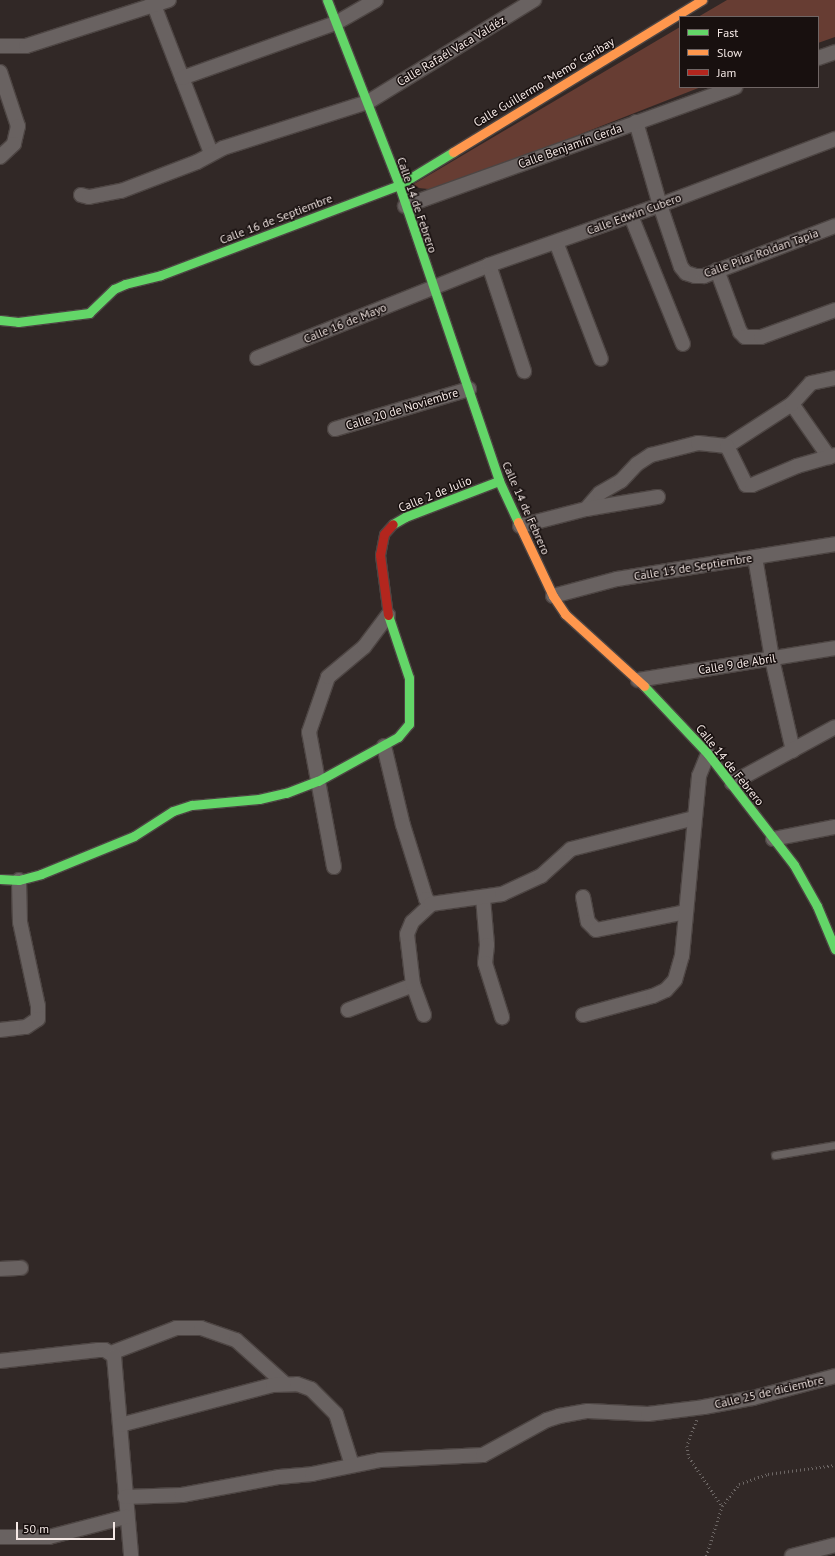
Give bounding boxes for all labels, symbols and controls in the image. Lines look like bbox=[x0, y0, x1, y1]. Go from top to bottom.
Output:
street label: Calle Rafaél Vaca Valdéz bbox=[394, 13, 508, 89]
legend bbox=[679, 16, 819, 88]
text: Fast bbox=[717, 25, 738, 40]
street label: Calle Guillermo "Memo" Garibay bbox=[470, 34, 618, 130]
text: Slow bbox=[717, 45, 742, 60]
text: Jam bbox=[717, 65, 736, 80]
street label: Calle Benjamín Cerda bbox=[516, 121, 624, 171]
street label: Calle 14 de Febrero bbox=[394, 155, 440, 255]
street label: Calle Edwin Cubero bbox=[585, 190, 683, 238]
street label: Calle 16 de Septiembre bbox=[218, 191, 334, 247]
street label: Calle Pilar Roldan Tapia bbox=[702, 225, 820, 281]
street label: Calle 16 de Mayo bbox=[301, 300, 389, 346]
street label: Calle 20 de Noviembre bbox=[344, 385, 460, 433]
street label: Calle 14 de Febrero bbox=[499, 459, 553, 557]
street label: Calle 2 de Julio bbox=[396, 473, 474, 515]
street label: Calle 13 de Septiembre bbox=[633, 551, 753, 583]
street label: Calle 9 de Abril bbox=[697, 651, 777, 677]
street label: Calle 14 de Febrero bbox=[693, 721, 767, 809]
street label: Calle 25 de diciembre bbox=[713, 1372, 825, 1412]
scale bar bbox=[18, 1514, 117, 1540]
text: 50 m bbox=[23, 1521, 49, 1536]

